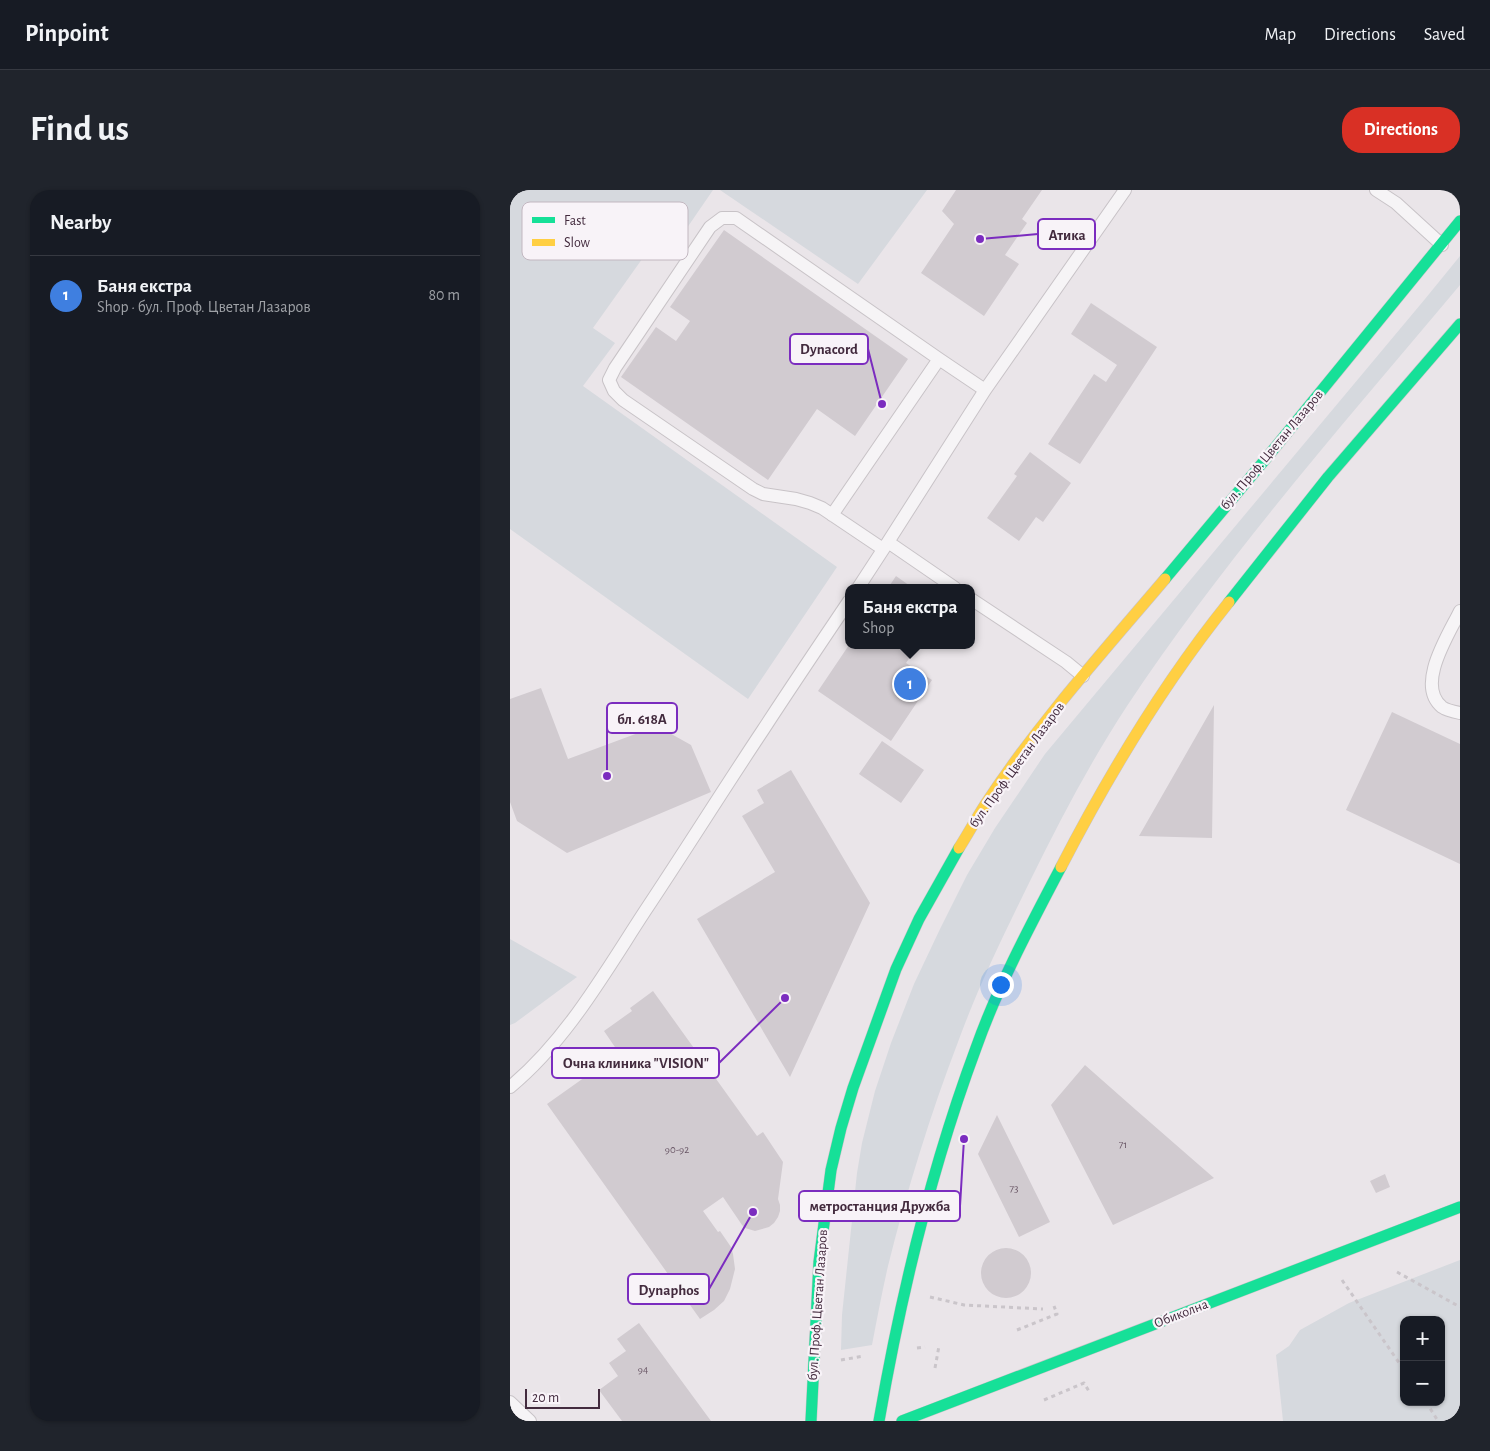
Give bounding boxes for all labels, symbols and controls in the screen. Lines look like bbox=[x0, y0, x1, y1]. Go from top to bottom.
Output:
text: Pinpoint bbox=[25, 22, 109, 46]
text: Map bbox=[1265, 26, 1296, 44]
text: Directions bbox=[1324, 26, 1396, 44]
text: Saved bbox=[1424, 26, 1465, 44]
button: Directions bbox=[1342, 107, 1460, 153]
text: Find us bbox=[30, 112, 129, 147]
legend bbox=[522, 202, 688, 260]
text: Nearby bbox=[50, 212, 111, 233]
text: Fast bbox=[564, 214, 586, 228]
callout: Атика bbox=[1038, 219, 1095, 249]
text: Атика bbox=[1048, 228, 1086, 243]
text: Slow bbox=[564, 236, 591, 250]
text: Баня екстра bbox=[97, 277, 192, 296]
text: 1 bbox=[63, 287, 69, 303]
text: 80 m bbox=[429, 287, 460, 303]
text: Shop · бул. Проф. Цветан Лазаров bbox=[97, 299, 311, 315]
callout: Dynacord bbox=[790, 334, 868, 364]
text: Dynacord bbox=[800, 342, 858, 357]
street label: бул. Проф. Цветан Лазаров bbox=[1218, 388, 1326, 512]
popup bbox=[845, 584, 975, 649]
text: Баня екстра bbox=[863, 598, 957, 617]
text: Shop bbox=[863, 620, 894, 636]
pin: 1 bbox=[894, 665, 926, 703]
street label: бул. Проф. Цветан Лазаров bbox=[967, 700, 1067, 830]
callout: бл. 618А bbox=[607, 703, 677, 733]
text: бл. 618А bbox=[617, 712, 667, 727]
your location bbox=[988, 972, 1014, 998]
callout: Очна клиника "VISION" bbox=[552, 1048, 719, 1078]
text: Очна клиника "VISION" bbox=[563, 1056, 709, 1071]
house number: 71 bbox=[1119, 1139, 1127, 1150]
house number: 90-92 bbox=[665, 1144, 689, 1155]
house number: 73 bbox=[1009, 1183, 1019, 1194]
callout: метростанция Дружба bbox=[799, 1191, 960, 1221]
text: метростанция Дружба bbox=[810, 1199, 950, 1214]
street label: бул. Проф. Цветан Лазаров bbox=[806, 1229, 830, 1381]
callout: Dynaphos bbox=[628, 1274, 709, 1304]
text: Dynaphos bbox=[639, 1283, 700, 1298]
street label: Обиколна bbox=[1152, 1297, 1211, 1331]
map controls bbox=[1400, 1316, 1445, 1406]
button: + bbox=[1400, 1316, 1445, 1361]
button: − bbox=[1400, 1361, 1445, 1406]
house number: 94 bbox=[638, 1364, 648, 1375]
scale bar bbox=[525, 1386, 600, 1409]
text: 20 m bbox=[532, 1391, 559, 1405]

